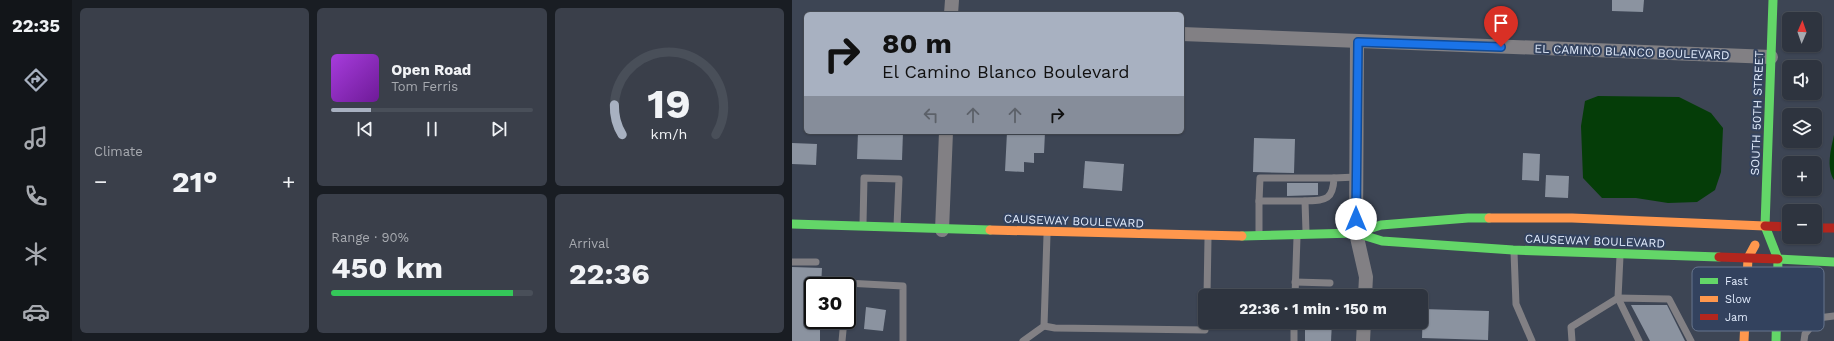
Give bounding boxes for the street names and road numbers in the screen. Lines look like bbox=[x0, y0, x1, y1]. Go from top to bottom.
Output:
street label: EL CAMINO BLANCO BOULEVARD bbox=[1534, 42, 1730, 62]
street label: SOUTH 50TH STREET bbox=[1748, 50, 1766, 176]
street label: CAUSEWAY BOULEVARD bbox=[1004, 212, 1144, 230]
street label: CAUSEWAY BOULEVARD bbox=[1525, 232, 1665, 250]

